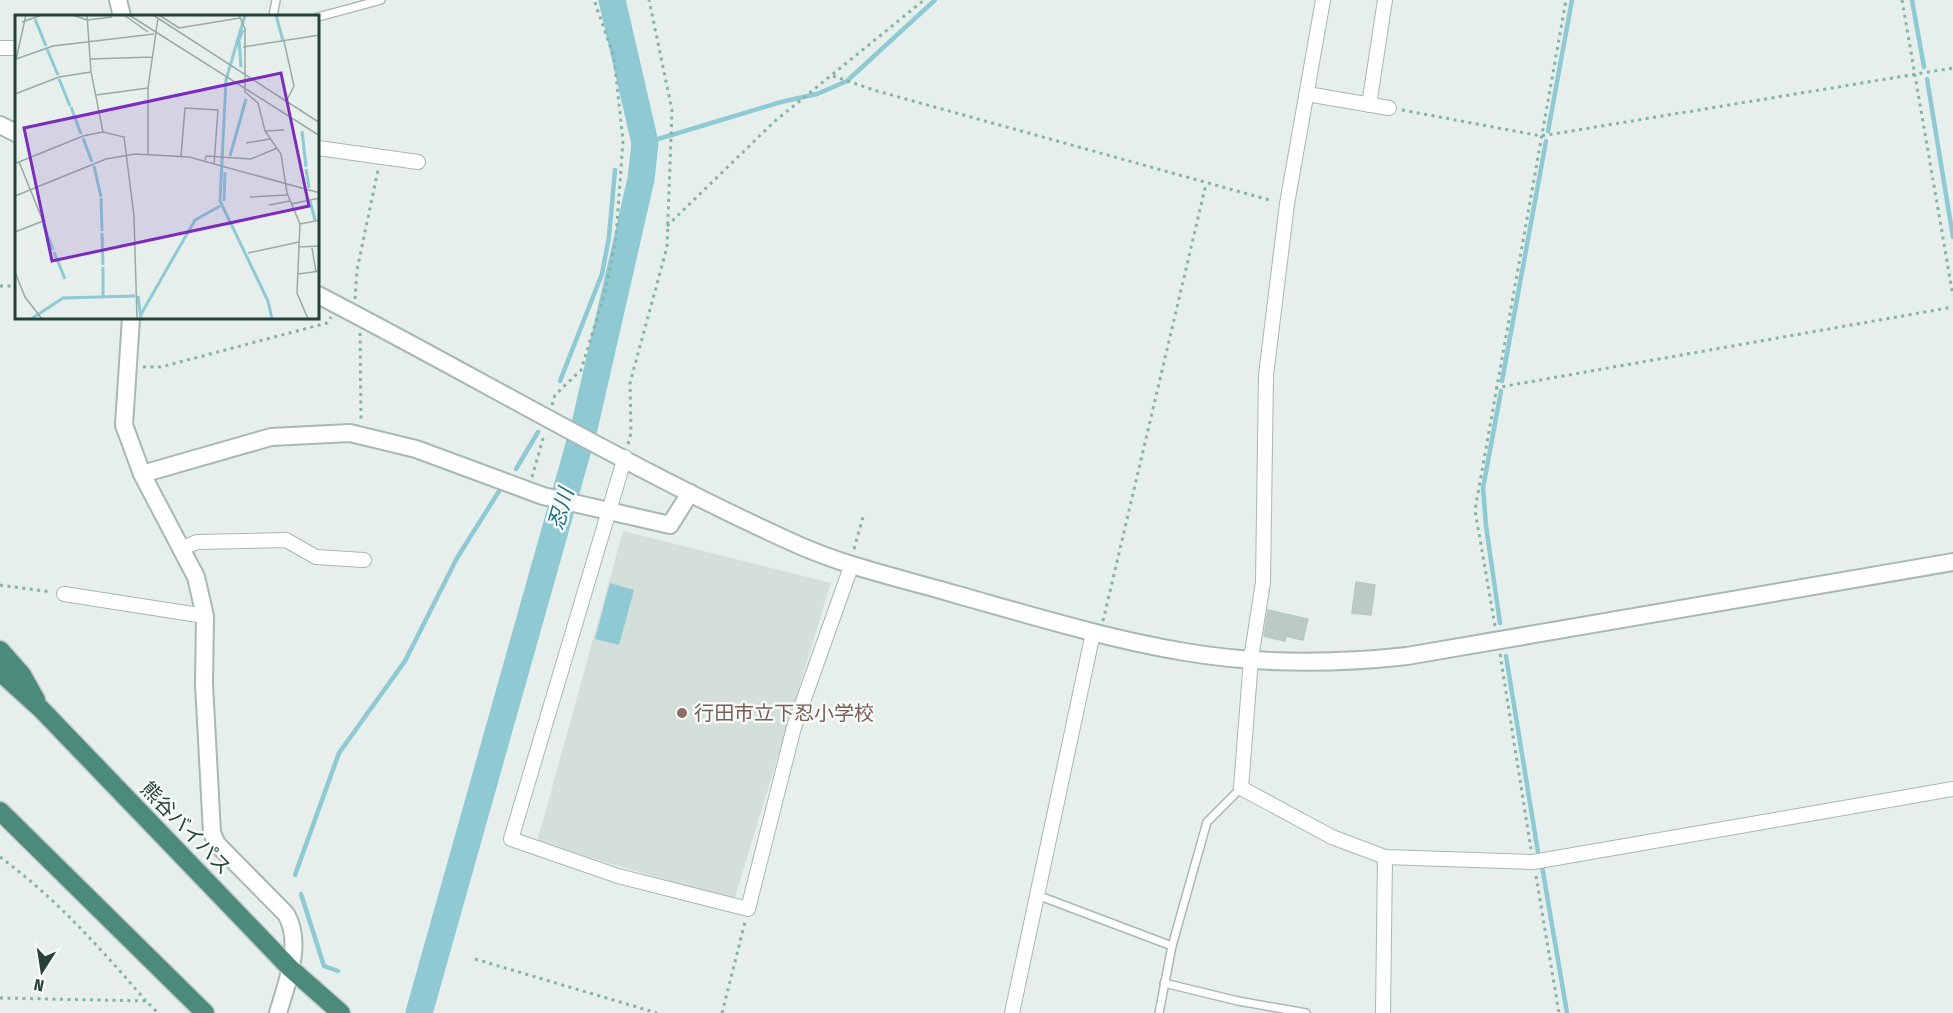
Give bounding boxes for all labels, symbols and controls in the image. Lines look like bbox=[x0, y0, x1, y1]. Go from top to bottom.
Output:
inset map bbox=[15, 15, 320, 320]
water label: 忍川 bbox=[543, 483, 580, 533]
place label: 行田市立下忍小学校 bbox=[694, 701, 874, 725]
marker: 行田市立下忍小学校 bbox=[675, 706, 689, 720]
street label: 熊谷バイパス bbox=[136, 777, 236, 879]
north arrow bbox=[12, 941, 72, 1001]
text: N bbox=[32, 975, 46, 995]

